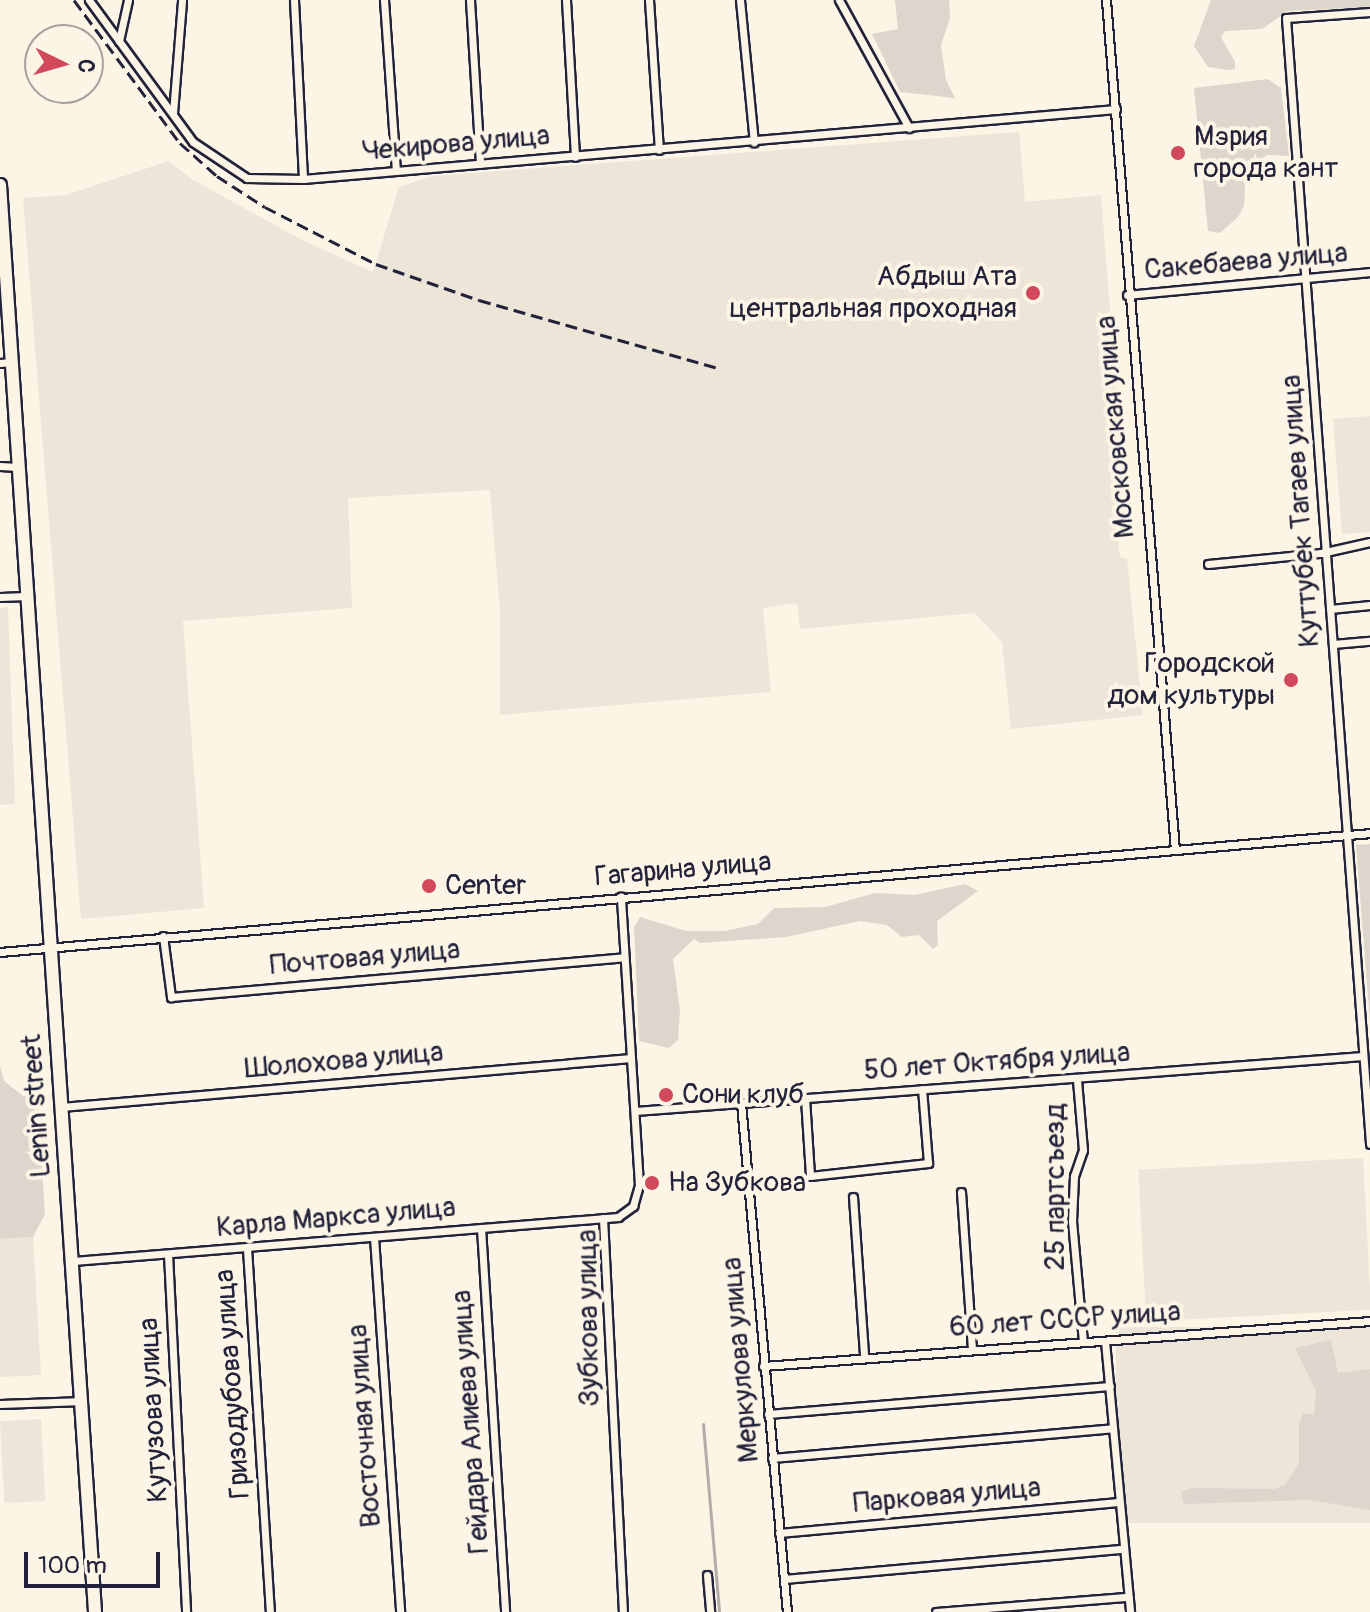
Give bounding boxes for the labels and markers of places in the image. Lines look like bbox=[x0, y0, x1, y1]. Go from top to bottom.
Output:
place label: Мэрия города кант bbox=[1194, 120, 1338, 186]
marker: Мэрия города кант bbox=[1169, 144, 1187, 162]
place label: Абдыш Ата центральная проходная bbox=[729, 260, 1017, 326]
marker: Абдыш Ата центральная проходная bbox=[1024, 284, 1042, 302]
place label: Городской дом культуры bbox=[1107, 647, 1275, 713]
marker: Городской дом культуры bbox=[1282, 671, 1300, 689]
place label: Center bbox=[445, 869, 526, 903]
marker: Center bbox=[420, 877, 438, 895]
place label: Сони клуб bbox=[682, 1078, 804, 1112]
marker: Сони клуб bbox=[657, 1086, 675, 1104]
place label: На Зубкова bbox=[668, 1166, 806, 1200]
marker: На Зубкова bbox=[643, 1174, 661, 1192]

